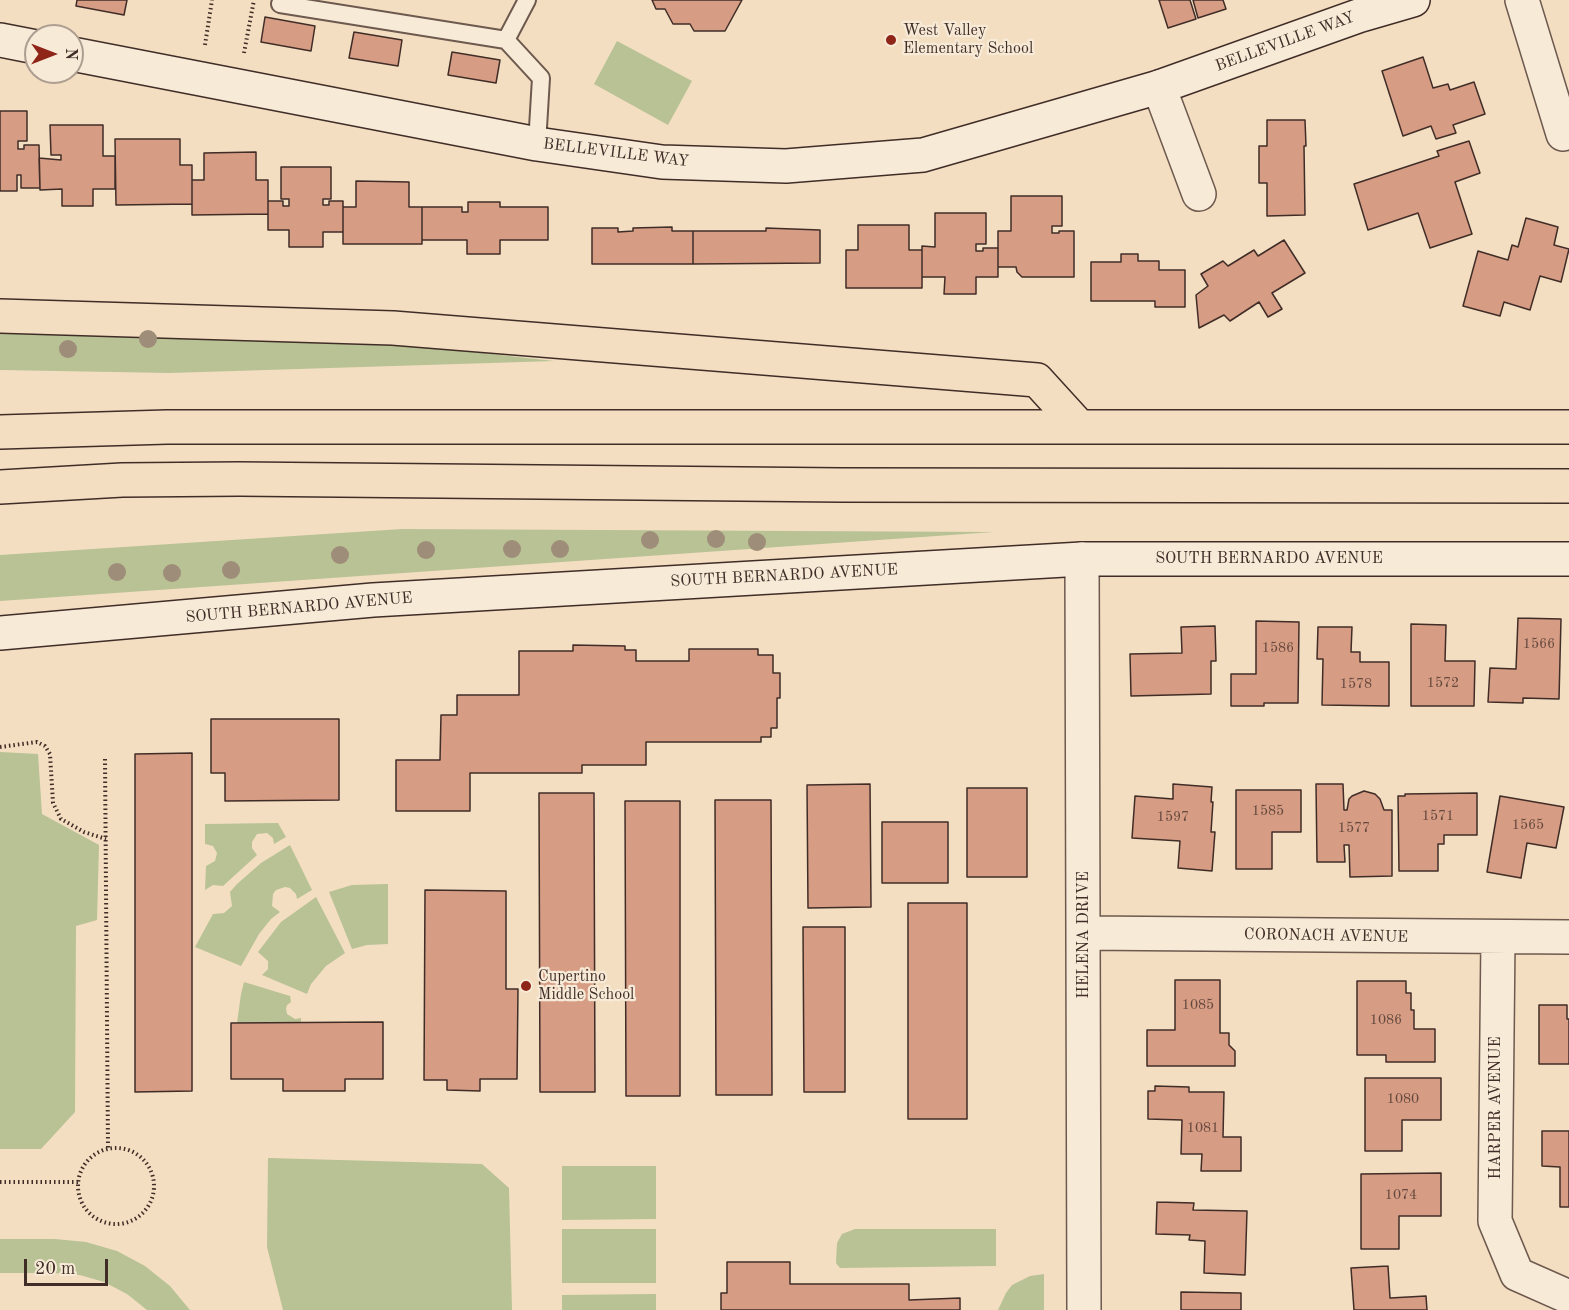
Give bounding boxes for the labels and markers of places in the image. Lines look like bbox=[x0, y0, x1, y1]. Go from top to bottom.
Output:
place label: West Valley Elementary School bbox=[903, 21, 1033, 59]
marker: West Valley Elementary School bbox=[884, 33, 898, 47]
place label: Cupertino Middle School bbox=[538, 967, 634, 1005]
marker: Cupertino Middle School bbox=[519, 979, 533, 993]

